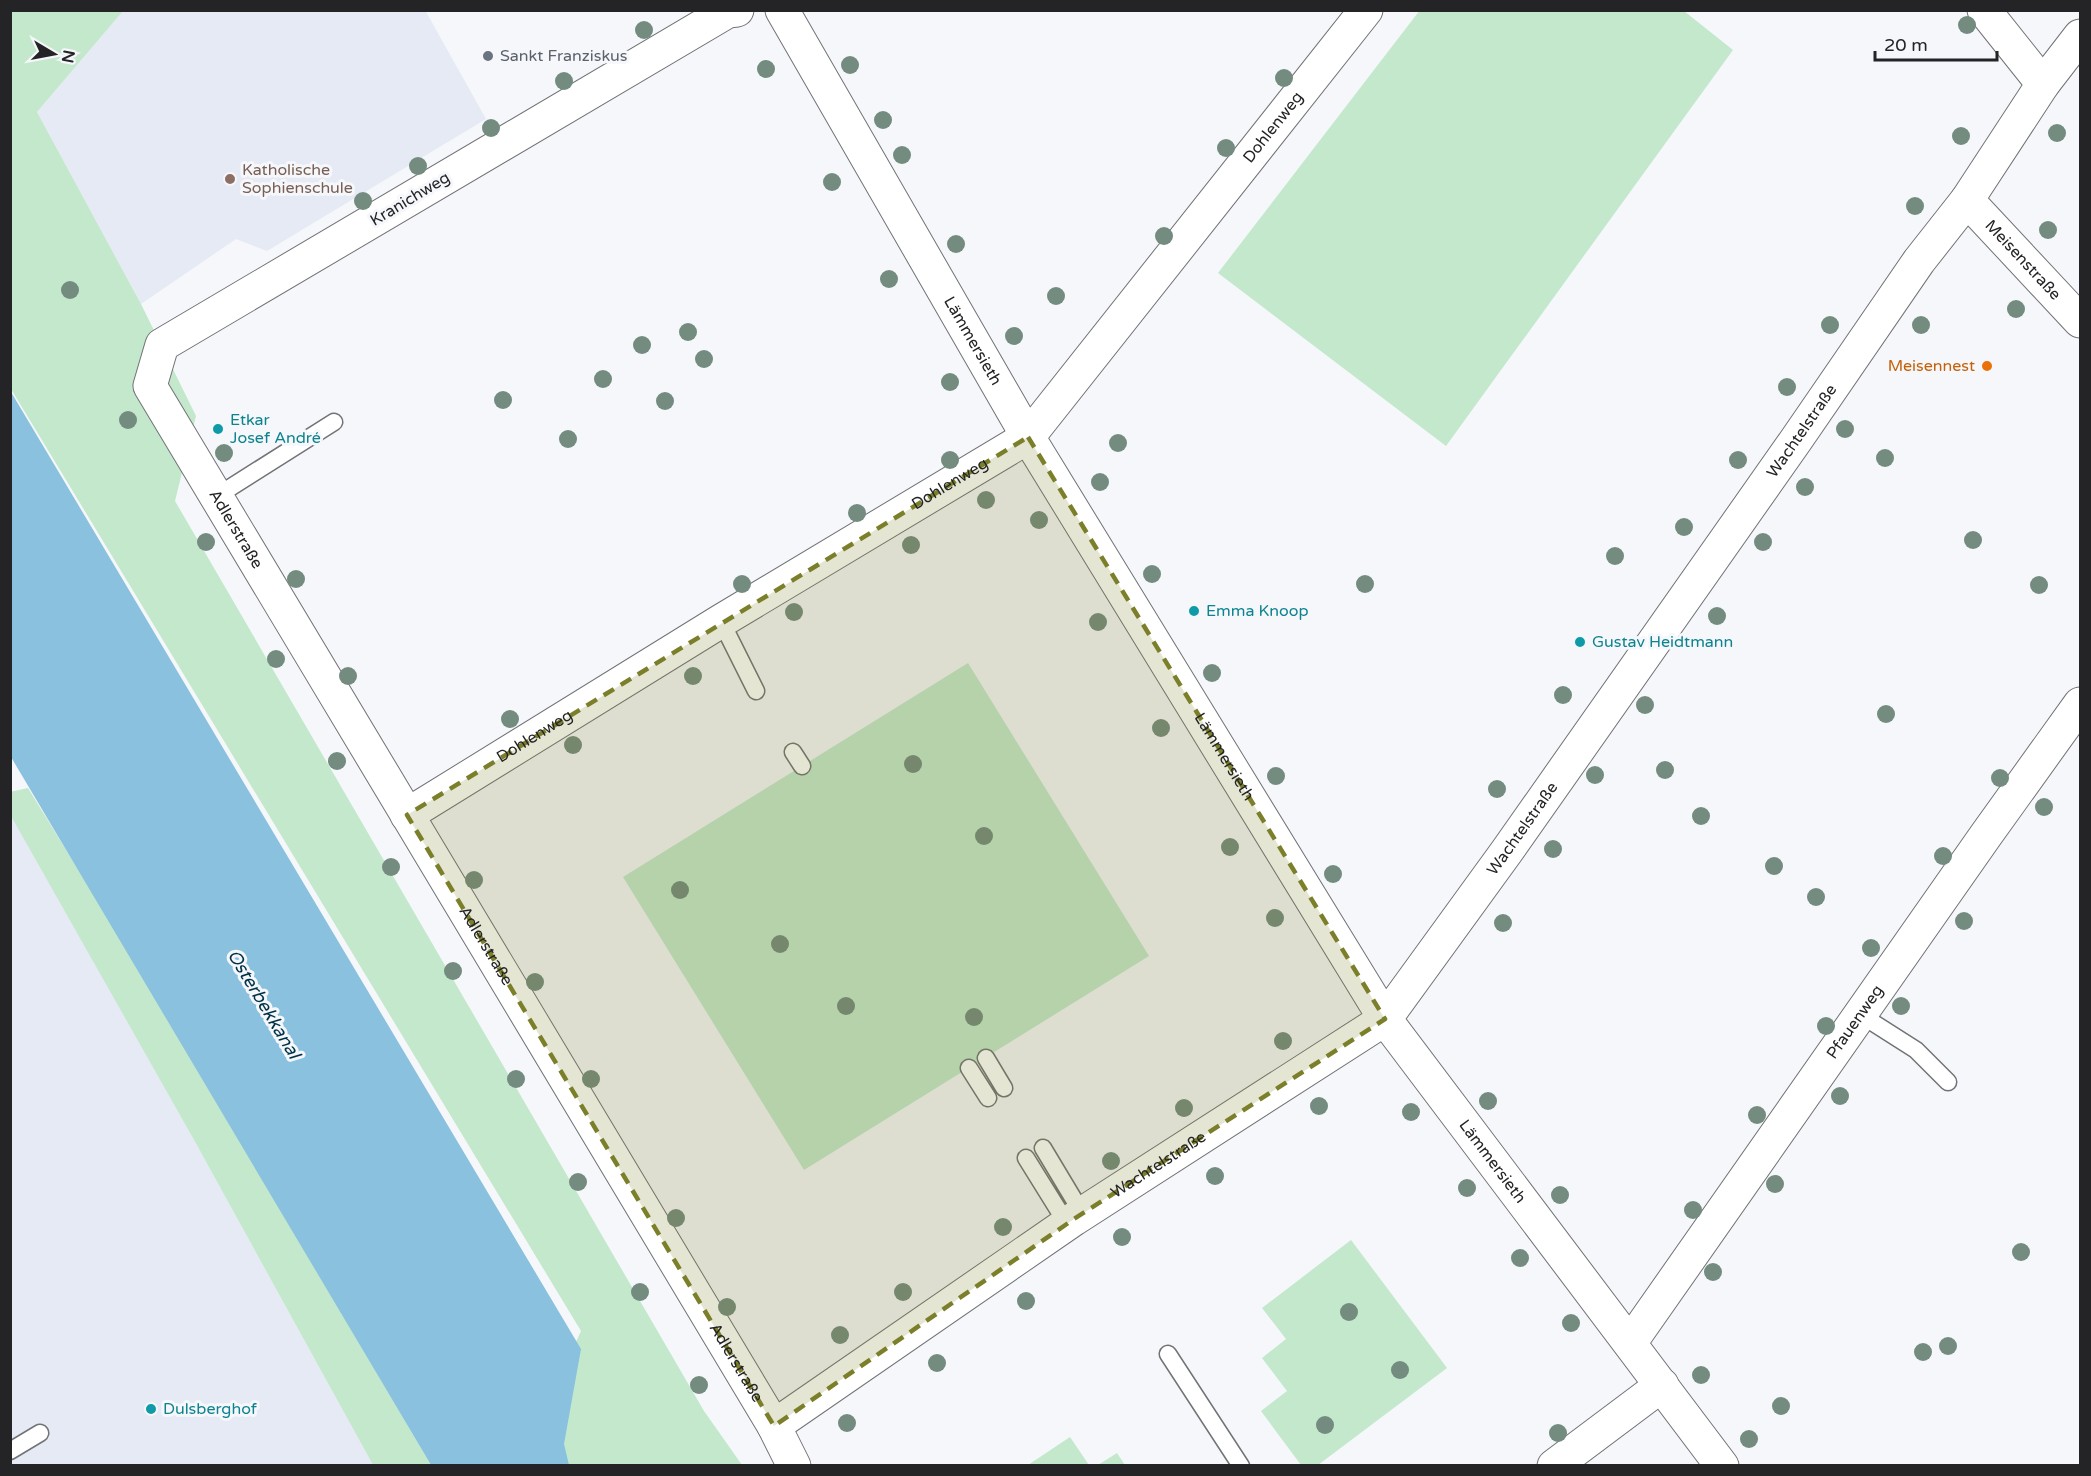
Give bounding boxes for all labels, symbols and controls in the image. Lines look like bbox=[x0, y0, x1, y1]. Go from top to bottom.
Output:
north arrow bbox=[24, 24, 84, 84]
scale bar bbox=[1875, 24, 1996, 62]
text: 20 m bbox=[1884, 34, 1928, 56]
place label: Sankt Franziskus bbox=[500, 46, 628, 66]
text: N bbox=[57, 48, 79, 64]
marker: Sankt Franziskus bbox=[481, 49, 495, 63]
street label: Dohlenweg bbox=[1239, 88, 1308, 167]
place label: Katholische Sophienschule bbox=[242, 160, 353, 198]
street label: Kranichweg bbox=[367, 167, 453, 231]
marker: Katholische Sophienschule bbox=[223, 172, 237, 186]
street label: Meisenstraße bbox=[1981, 216, 2065, 304]
street label: Lämmersieth bbox=[939, 293, 1006, 389]
place label: Meisennest bbox=[1888, 356, 1975, 376]
marker: Meisennest bbox=[1980, 359, 1994, 373]
street label: Wachtelstraße bbox=[1763, 380, 1841, 482]
place label: Etkar Josef André bbox=[230, 410, 321, 448]
marker: Etkar Josef André bbox=[211, 422, 225, 436]
street label: Dohlenweg bbox=[908, 453, 992, 514]
street label: Adlerstraße bbox=[205, 486, 267, 572]
place label: Emma Knoop bbox=[1206, 601, 1309, 621]
marker: Emma Knoop bbox=[1187, 604, 1201, 618]
place label: Gustav Heidtmann bbox=[1592, 632, 1733, 652]
marker: Gustav Heidtmann bbox=[1573, 635, 1587, 649]
street label: Dohlenweg bbox=[493, 705, 576, 767]
street label: Lämmersieth bbox=[1190, 709, 1259, 804]
street label: Wachtelstraße bbox=[1483, 778, 1562, 879]
street label: Adlerstraße bbox=[455, 903, 517, 989]
water label: Osterbekkanal bbox=[223, 945, 307, 1065]
street label: Pfauenweg bbox=[1822, 981, 1888, 1063]
street label: Lämmersieth bbox=[1455, 1116, 1530, 1207]
street label: Wachtelstraße bbox=[1107, 1127, 1210, 1203]
street label: Adlerstraße bbox=[705, 1320, 767, 1406]
place label: Dulsberghof bbox=[163, 1399, 258, 1419]
marker: Dulsberghof bbox=[144, 1402, 158, 1416]

